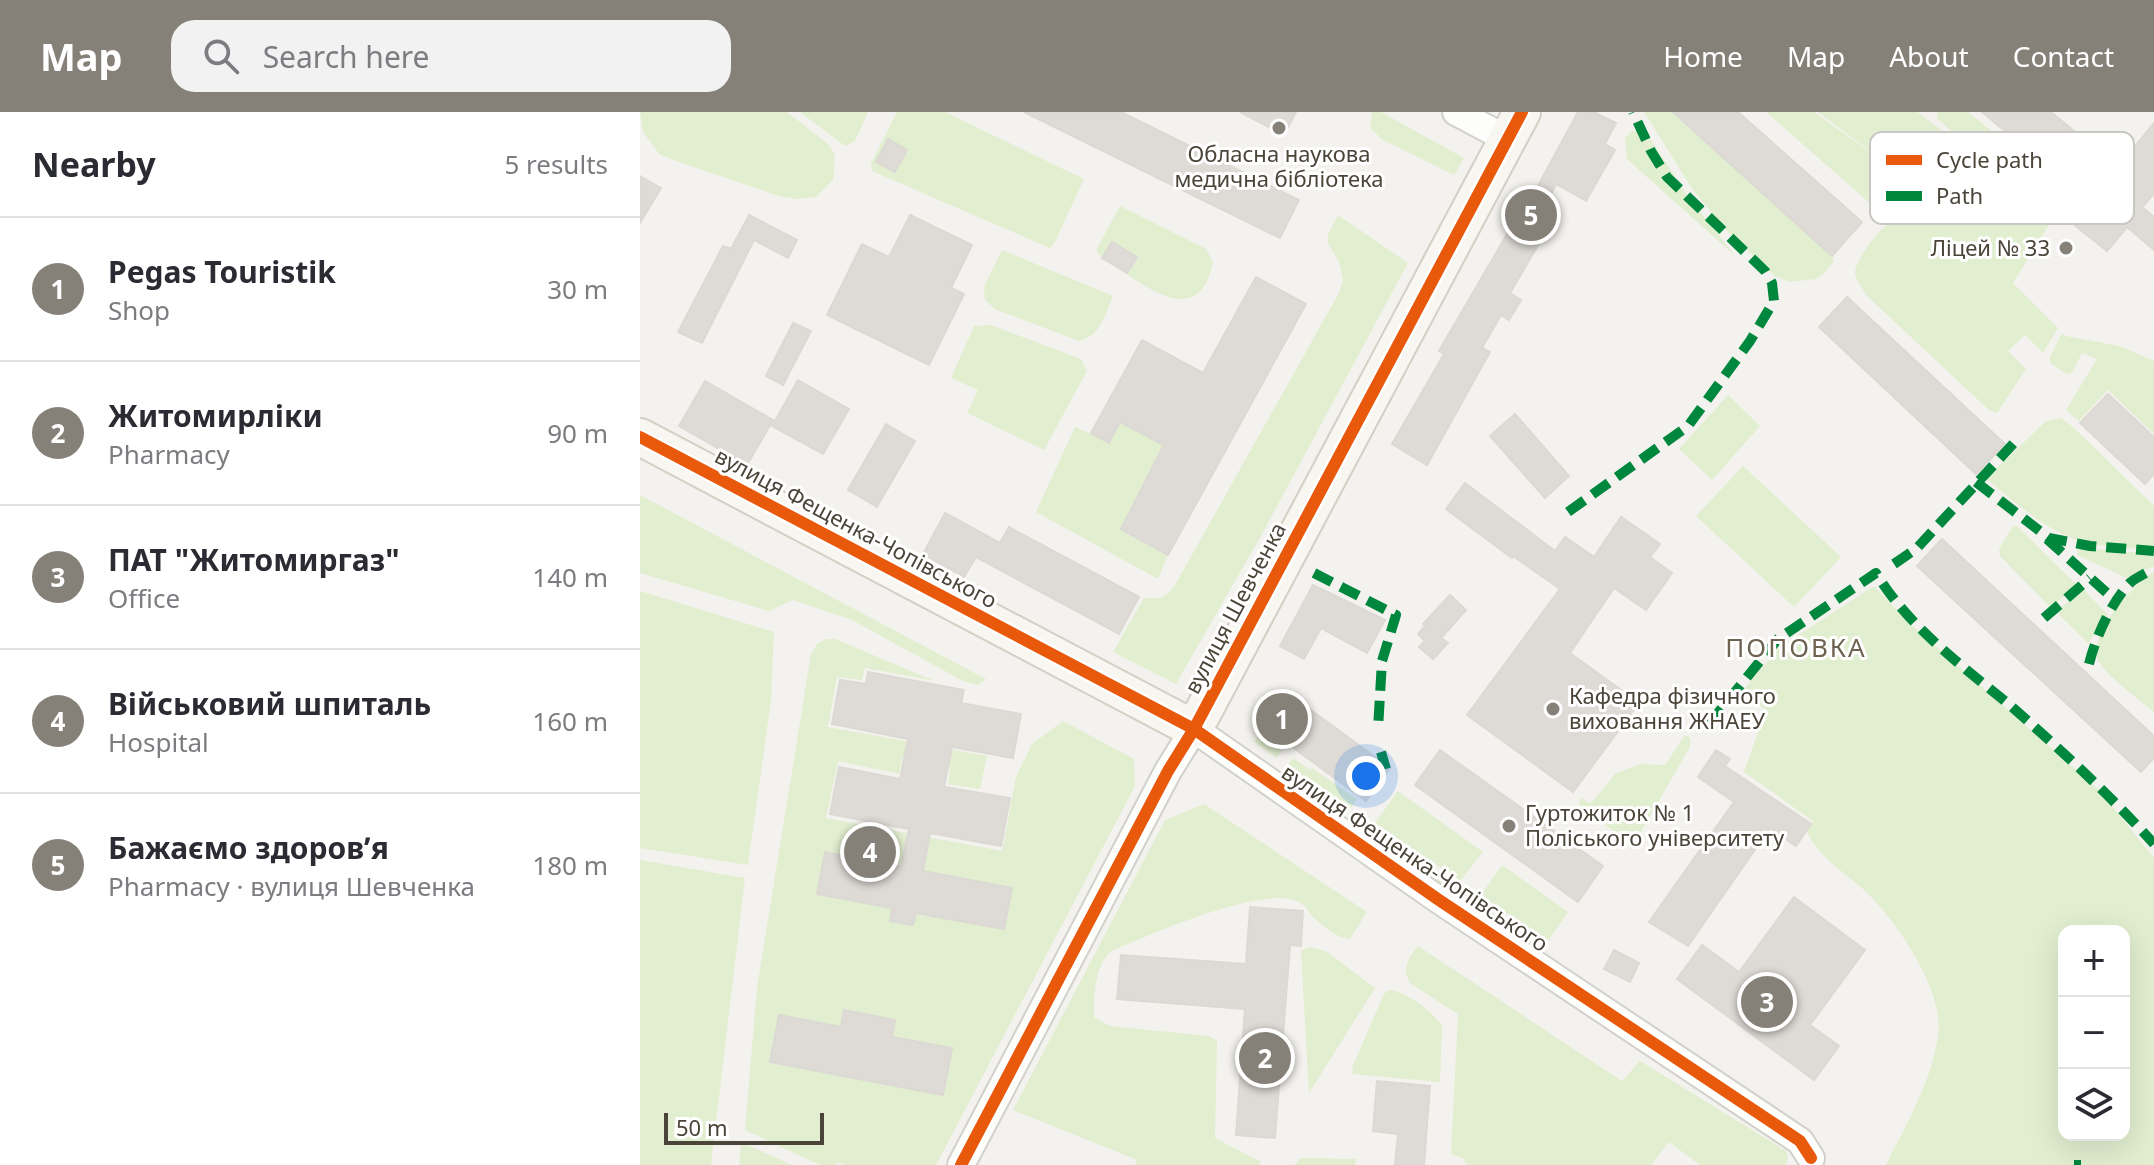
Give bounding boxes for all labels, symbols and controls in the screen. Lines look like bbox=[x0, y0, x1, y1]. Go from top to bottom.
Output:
search box bbox=[171, 20, 731, 92]
text: Map bbox=[40, 30, 123, 82]
icon: search bbox=[199, 34, 243, 78]
text: Search here bbox=[263, 36, 430, 77]
text: Home bbox=[1663, 37, 1743, 75]
text: Map bbox=[1787, 37, 1845, 75]
text: About bbox=[1889, 37, 1969, 75]
text: Contact bbox=[2013, 37, 2114, 75]
marker: Обласна наукова медична бібліотека bbox=[1270, 119, 1288, 137]
legend bbox=[1870, 132, 2134, 224]
place label: Обласна наукова медична бібліотека bbox=[1174, 138, 1384, 193]
text: Nearby bbox=[32, 141, 156, 187]
text: Cycle path bbox=[1936, 144, 2043, 174]
text: 5 results bbox=[504, 146, 608, 182]
text: Path bbox=[1936, 180, 1983, 210]
pin: 5 bbox=[1505, 185, 1557, 245]
place label: Ліцей № 33 bbox=[1931, 232, 2050, 262]
marker: Ліцей № 33 bbox=[2057, 239, 2075, 257]
text: Pegas Touristik bbox=[108, 251, 336, 292]
text: 1 bbox=[51, 271, 65, 307]
text: 30 m bbox=[547, 271, 608, 307]
text: Shop bbox=[108, 292, 170, 328]
text: Житомирліки bbox=[108, 395, 323, 436]
text: 2 bbox=[51, 415, 65, 451]
text: 90 m bbox=[547, 415, 608, 451]
text: Pharmacy bbox=[108, 436, 230, 472]
street label: вулиця Фещенка-Чопівського bbox=[710, 440, 1003, 614]
street label: вулиця Шевченка bbox=[1176, 517, 1292, 699]
text: ПАТ "Житомиргаз" bbox=[108, 539, 400, 580]
text: 3 bbox=[51, 559, 65, 595]
text: 140 m bbox=[532, 559, 608, 595]
text: Office bbox=[108, 580, 180, 616]
district label: ПОПОВКА bbox=[1725, 629, 1867, 665]
place label: Кафедра фізичного виховання ЖНАЕУ bbox=[1569, 680, 1776, 735]
text: Військовий шпиталь bbox=[108, 683, 431, 724]
pin: 1 bbox=[1256, 689, 1308, 749]
marker: Кафедра фізичного виховання ЖНАЕУ bbox=[1544, 700, 1562, 718]
text: 4 bbox=[51, 703, 65, 739]
text: 160 m bbox=[532, 703, 608, 739]
text: Hospital bbox=[108, 724, 209, 760]
street label: вулиця Фещенка-Чопівського bbox=[1276, 756, 1555, 958]
your location bbox=[1346, 756, 1386, 796]
place label: Гуртожиток № 1 Поліського університету bbox=[1525, 797, 1785, 852]
marker: Гуртожиток № 1 Поліського університету bbox=[1500, 817, 1518, 835]
pin: 4 bbox=[844, 822, 896, 882]
text: Бажаємо здоровʼя bbox=[108, 827, 389, 868]
text: 5 bbox=[51, 847, 65, 883]
text: 180 m bbox=[532, 847, 608, 883]
text: Pharmacy · вулиця Шевченка bbox=[108, 868, 475, 904]
map controls bbox=[2058, 925, 2130, 1141]
button: + bbox=[2058, 925, 2130, 997]
pin: 3 bbox=[1741, 972, 1793, 1032]
button: − bbox=[2058, 997, 2130, 1069]
pin: 2 bbox=[1239, 1028, 1291, 1088]
button: layers bbox=[2058, 1069, 2130, 1141]
scale bar bbox=[664, 1109, 824, 1145]
text: 50 m bbox=[676, 1112, 727, 1142]

